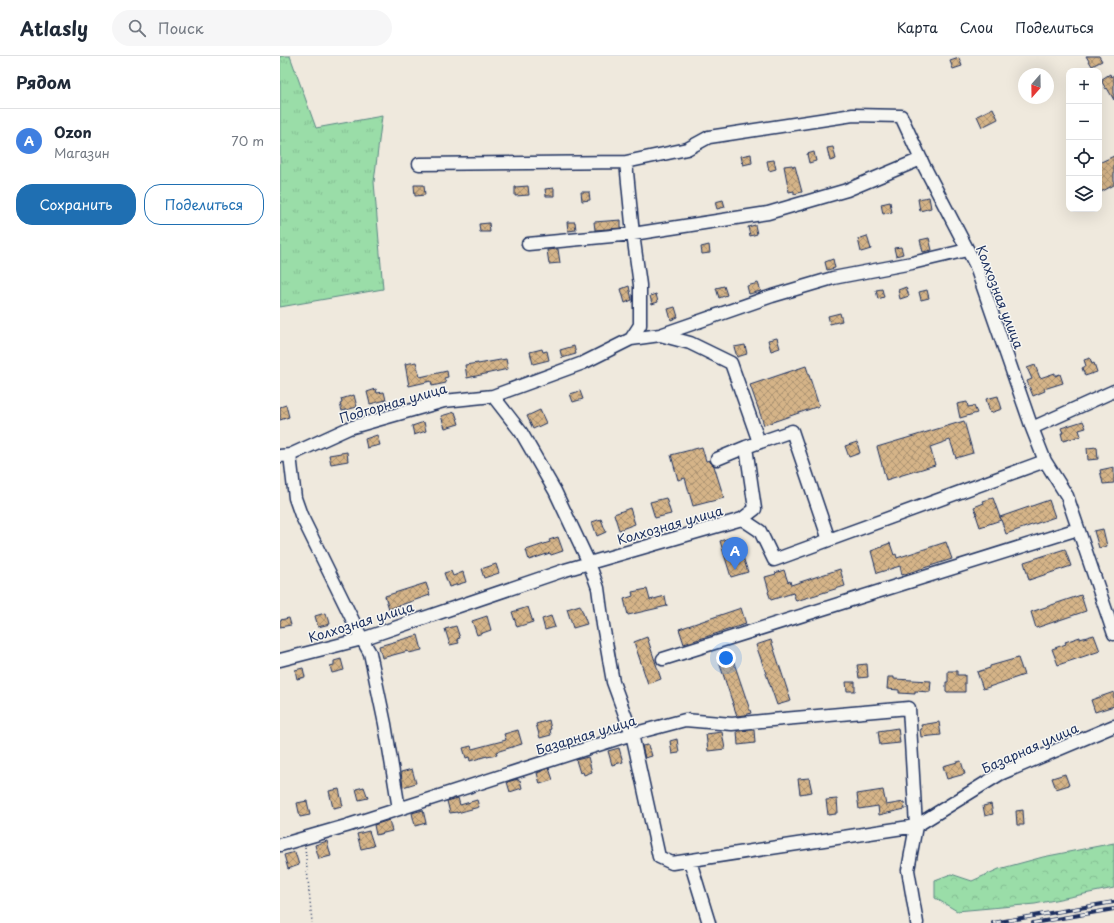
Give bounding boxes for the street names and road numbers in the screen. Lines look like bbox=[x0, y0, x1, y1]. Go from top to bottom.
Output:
street label: Колхозная улица bbox=[972, 242, 1029, 352]
street label: Подгорная улица bbox=[337, 378, 450, 427]
street label: Колхозная улица bbox=[615, 500, 726, 549]
street label: Колхозная улица bbox=[306, 596, 417, 647]
street label: Базарная улица bbox=[533, 710, 639, 759]
street label: Базарная улица bbox=[978, 717, 1082, 777]

